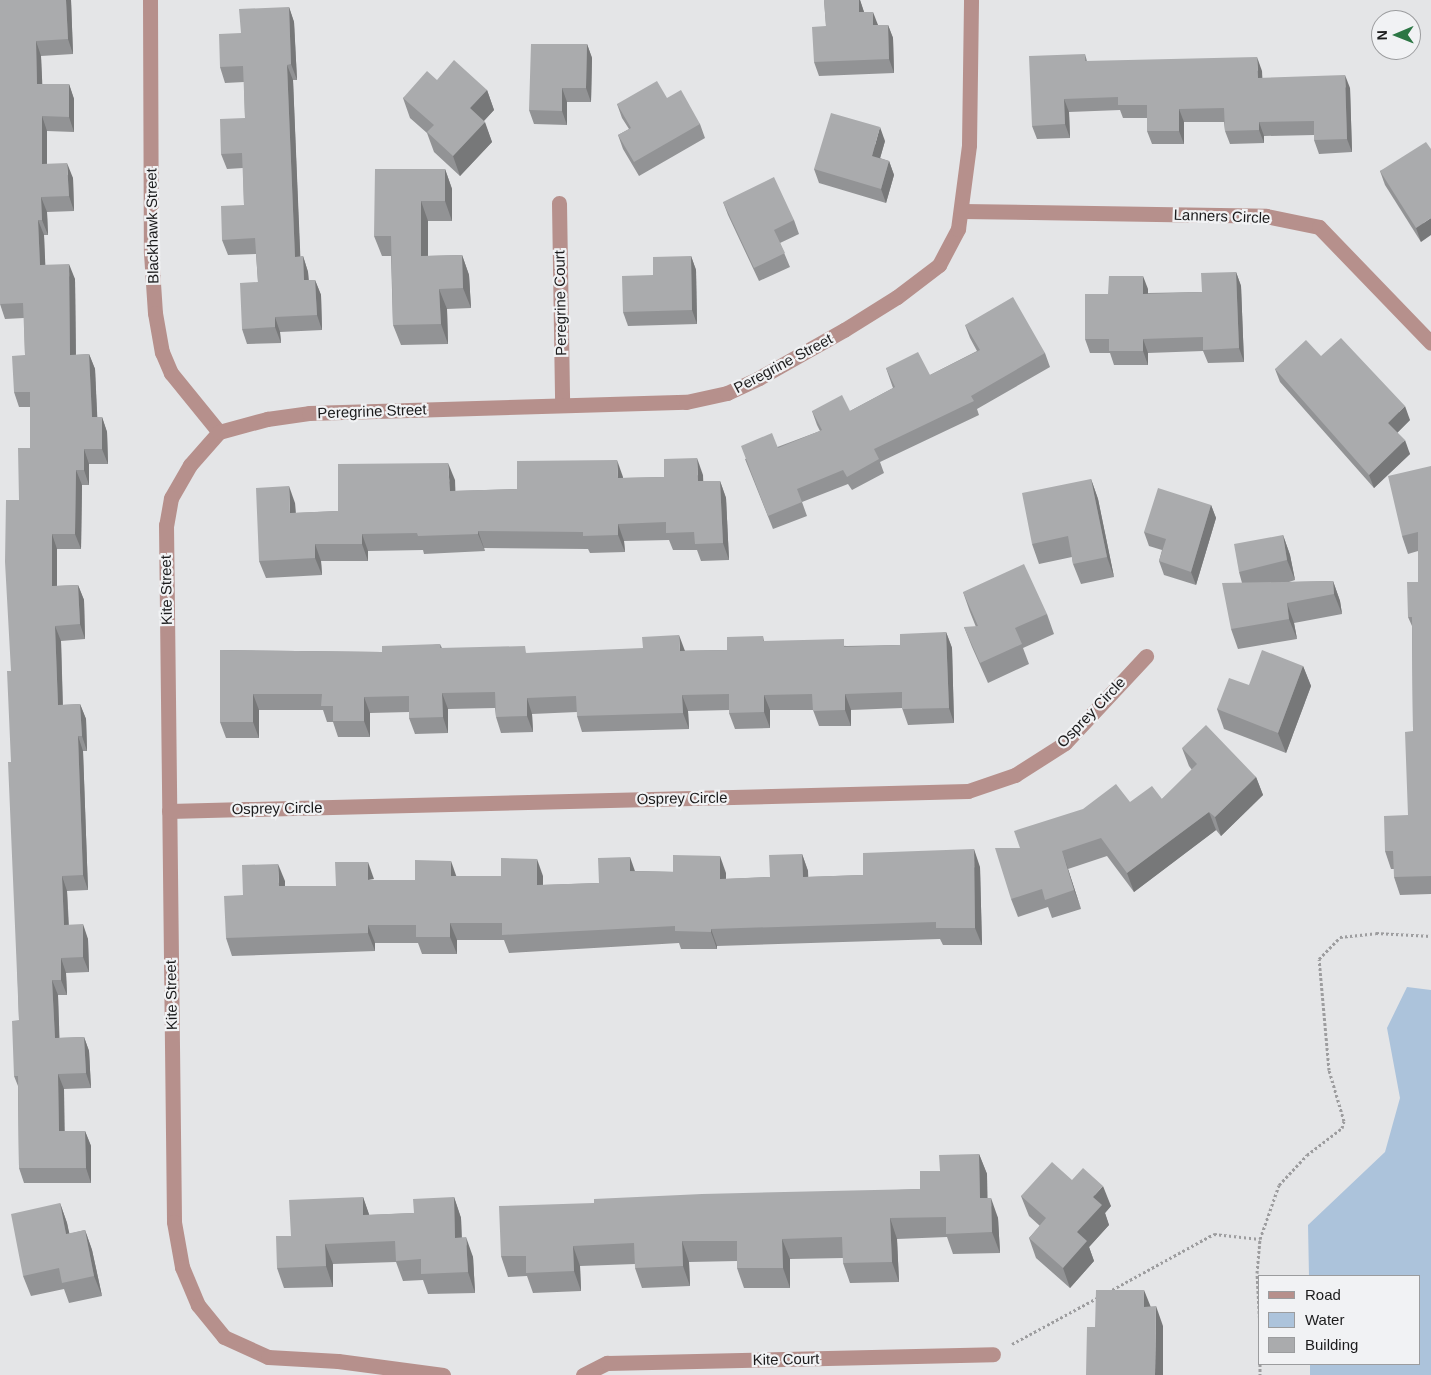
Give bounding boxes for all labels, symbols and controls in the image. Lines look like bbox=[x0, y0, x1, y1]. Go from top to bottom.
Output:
north arrow bbox=[1371, 10, 1421, 60]
text: N bbox=[1374, 30, 1390, 40]
street label: Blackhawk Street bbox=[142, 168, 162, 284]
street label: Lanners Circle bbox=[1173, 205, 1271, 227]
street label: Peregrine Court bbox=[550, 250, 570, 356]
street label: Peregrine Street bbox=[731, 329, 835, 397]
street label: Peregrine Street bbox=[317, 400, 427, 422]
street label: Kite Street bbox=[156, 555, 176, 625]
street label: Osprey Circle bbox=[1053, 673, 1129, 751]
street label: Osprey Circle bbox=[636, 788, 728, 808]
street label: Osprey Circle bbox=[231, 798, 323, 818]
street label: Kite Street bbox=[161, 960, 181, 1030]
legend bbox=[1258, 1275, 1421, 1365]
text: Road bbox=[1305, 1286, 1341, 1303]
text: Water bbox=[1305, 1311, 1344, 1328]
text: Building bbox=[1305, 1336, 1358, 1353]
street label: Kite Court bbox=[753, 1349, 819, 1369]

